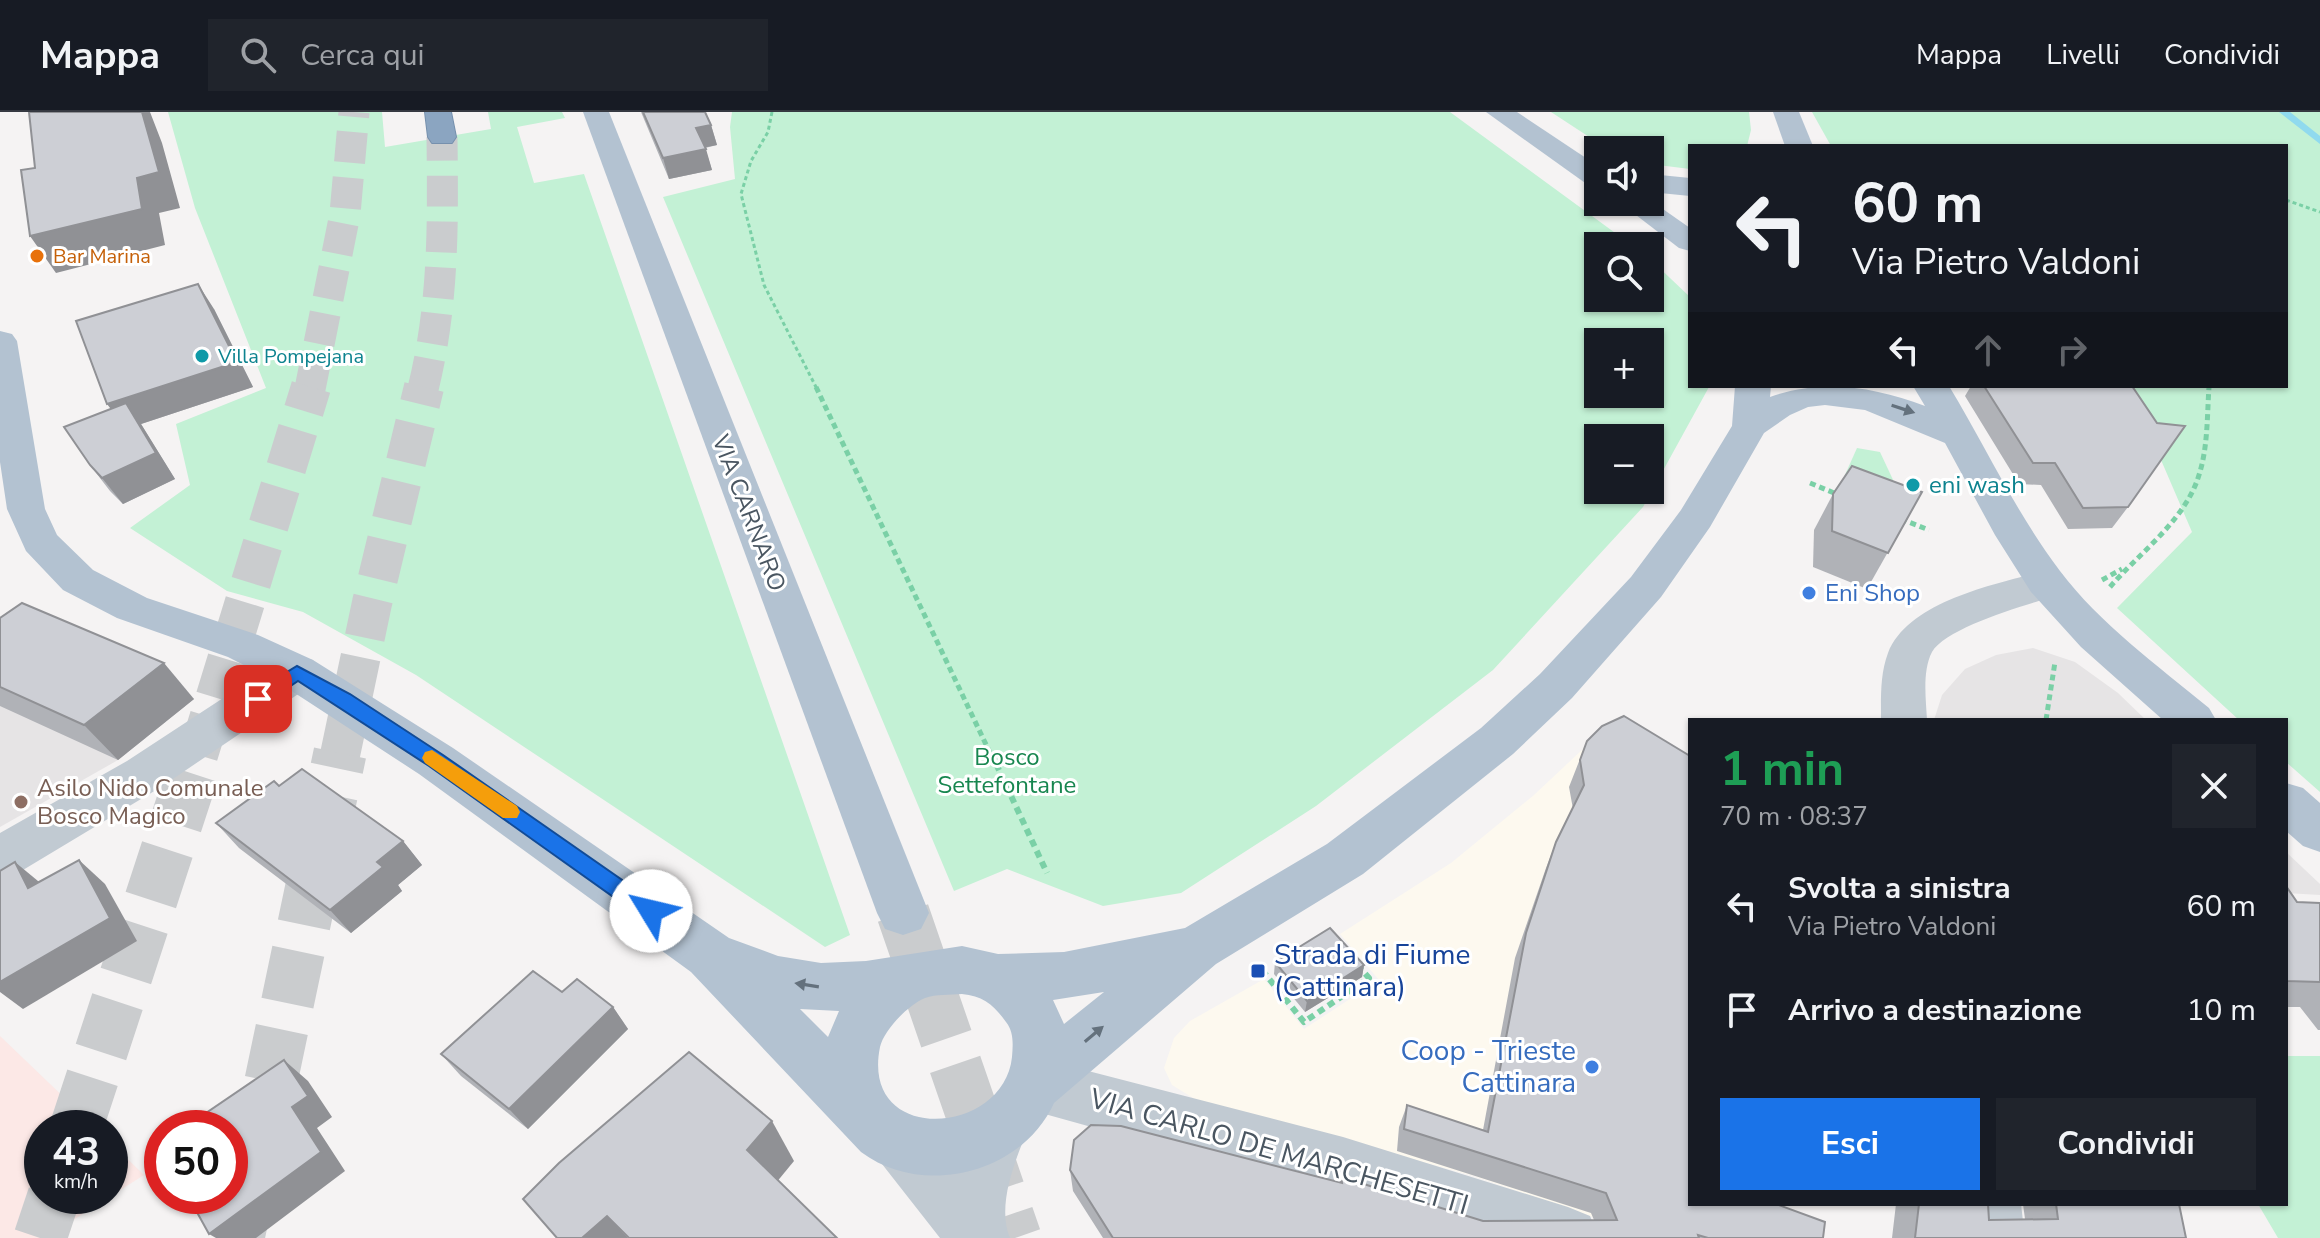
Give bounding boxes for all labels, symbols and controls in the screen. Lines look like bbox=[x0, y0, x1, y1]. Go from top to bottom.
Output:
search box bbox=[208, 19, 768, 91]
text: Mappa bbox=[40, 30, 160, 81]
icon: search bbox=[236, 33, 280, 77]
text: Cerca qui bbox=[300, 35, 424, 76]
text: Mappa bbox=[1916, 36, 2002, 74]
text: Livelli bbox=[2046, 36, 2120, 74]
text: Condividi bbox=[2164, 36, 2280, 74]
map controls bbox=[1584, 136, 1664, 504]
button: sound bbox=[1584, 136, 1664, 216]
text: 60 m bbox=[1852, 165, 1983, 242]
icon: left bbox=[1720, 176, 1824, 280]
button: search bbox=[1584, 232, 1664, 312]
text: Via Pietro Valdoni bbox=[1852, 238, 2140, 287]
place label: Bar Marina bbox=[53, 243, 151, 270]
marker: Bar Marina bbox=[28, 247, 46, 265]
button: + bbox=[1584, 328, 1664, 408]
icon: left bbox=[1882, 328, 1926, 372]
icon: ahead bbox=[1966, 328, 2010, 372]
icon: right bbox=[2050, 328, 2094, 372]
place label: Villa Pompejana bbox=[217, 343, 364, 370]
marker: Villa Pompejana bbox=[193, 347, 211, 365]
one-way arrow bbox=[1891, 404, 1915, 416]
button: − bbox=[1584, 424, 1664, 504]
street label: VIA CARNARO bbox=[704, 429, 794, 596]
place label: eni wash bbox=[1929, 469, 2025, 501]
marker: eni wash bbox=[1904, 476, 1922, 494]
place label: Eni Shop bbox=[1825, 577, 1920, 609]
marker: Eni Shop bbox=[1800, 584, 1818, 602]
pin bbox=[224, 665, 292, 733]
icon: arrive bbox=[236, 677, 280, 721]
text: 1 min bbox=[1720, 736, 1844, 802]
park label: Bosco Settefontane bbox=[938, 741, 1076, 801]
button: close bbox=[2172, 744, 2256, 828]
place label: Asilo Nido Comunale Bosco Magico bbox=[37, 772, 264, 832]
marker: Asilo Nido Comunale Bosco Magico bbox=[12, 793, 30, 811]
text: 70 m · 08:37 bbox=[1720, 799, 1868, 834]
text: Svolta a sinistra bbox=[1788, 868, 2011, 909]
position arrow bbox=[609, 869, 693, 953]
icon: left bbox=[1720, 884, 1764, 928]
text: 60 m bbox=[2187, 886, 2256, 927]
text: Via Pietro Valdoni bbox=[1788, 909, 1996, 944]
place label: Strada di Fiume (Cattinara) bbox=[1274, 936, 1470, 1006]
marker: Strada di Fiume (Cattinara) bbox=[1249, 962, 1267, 980]
one-way arrow bbox=[794, 978, 819, 991]
icon: arrive bbox=[1720, 988, 1764, 1032]
text: Arrivo a destinazione bbox=[1788, 990, 2082, 1031]
text: 10 m bbox=[2187, 990, 2256, 1031]
one-way arrow bbox=[1084, 1026, 1104, 1043]
place label: Coop - Trieste Cattinara bbox=[1400, 1032, 1576, 1102]
marker: Coop - Trieste Cattinara bbox=[1583, 1058, 1601, 1076]
street label: VIA CARLO DE MARCHESETTI bbox=[1084, 1079, 1473, 1224]
button: Esci bbox=[1720, 1098, 1980, 1190]
button: Condividi bbox=[1996, 1098, 2256, 1190]
speed limit sign: 50 bbox=[144, 1110, 248, 1214]
text: 43 bbox=[52, 1125, 100, 1179]
text: km/h bbox=[54, 1168, 98, 1195]

